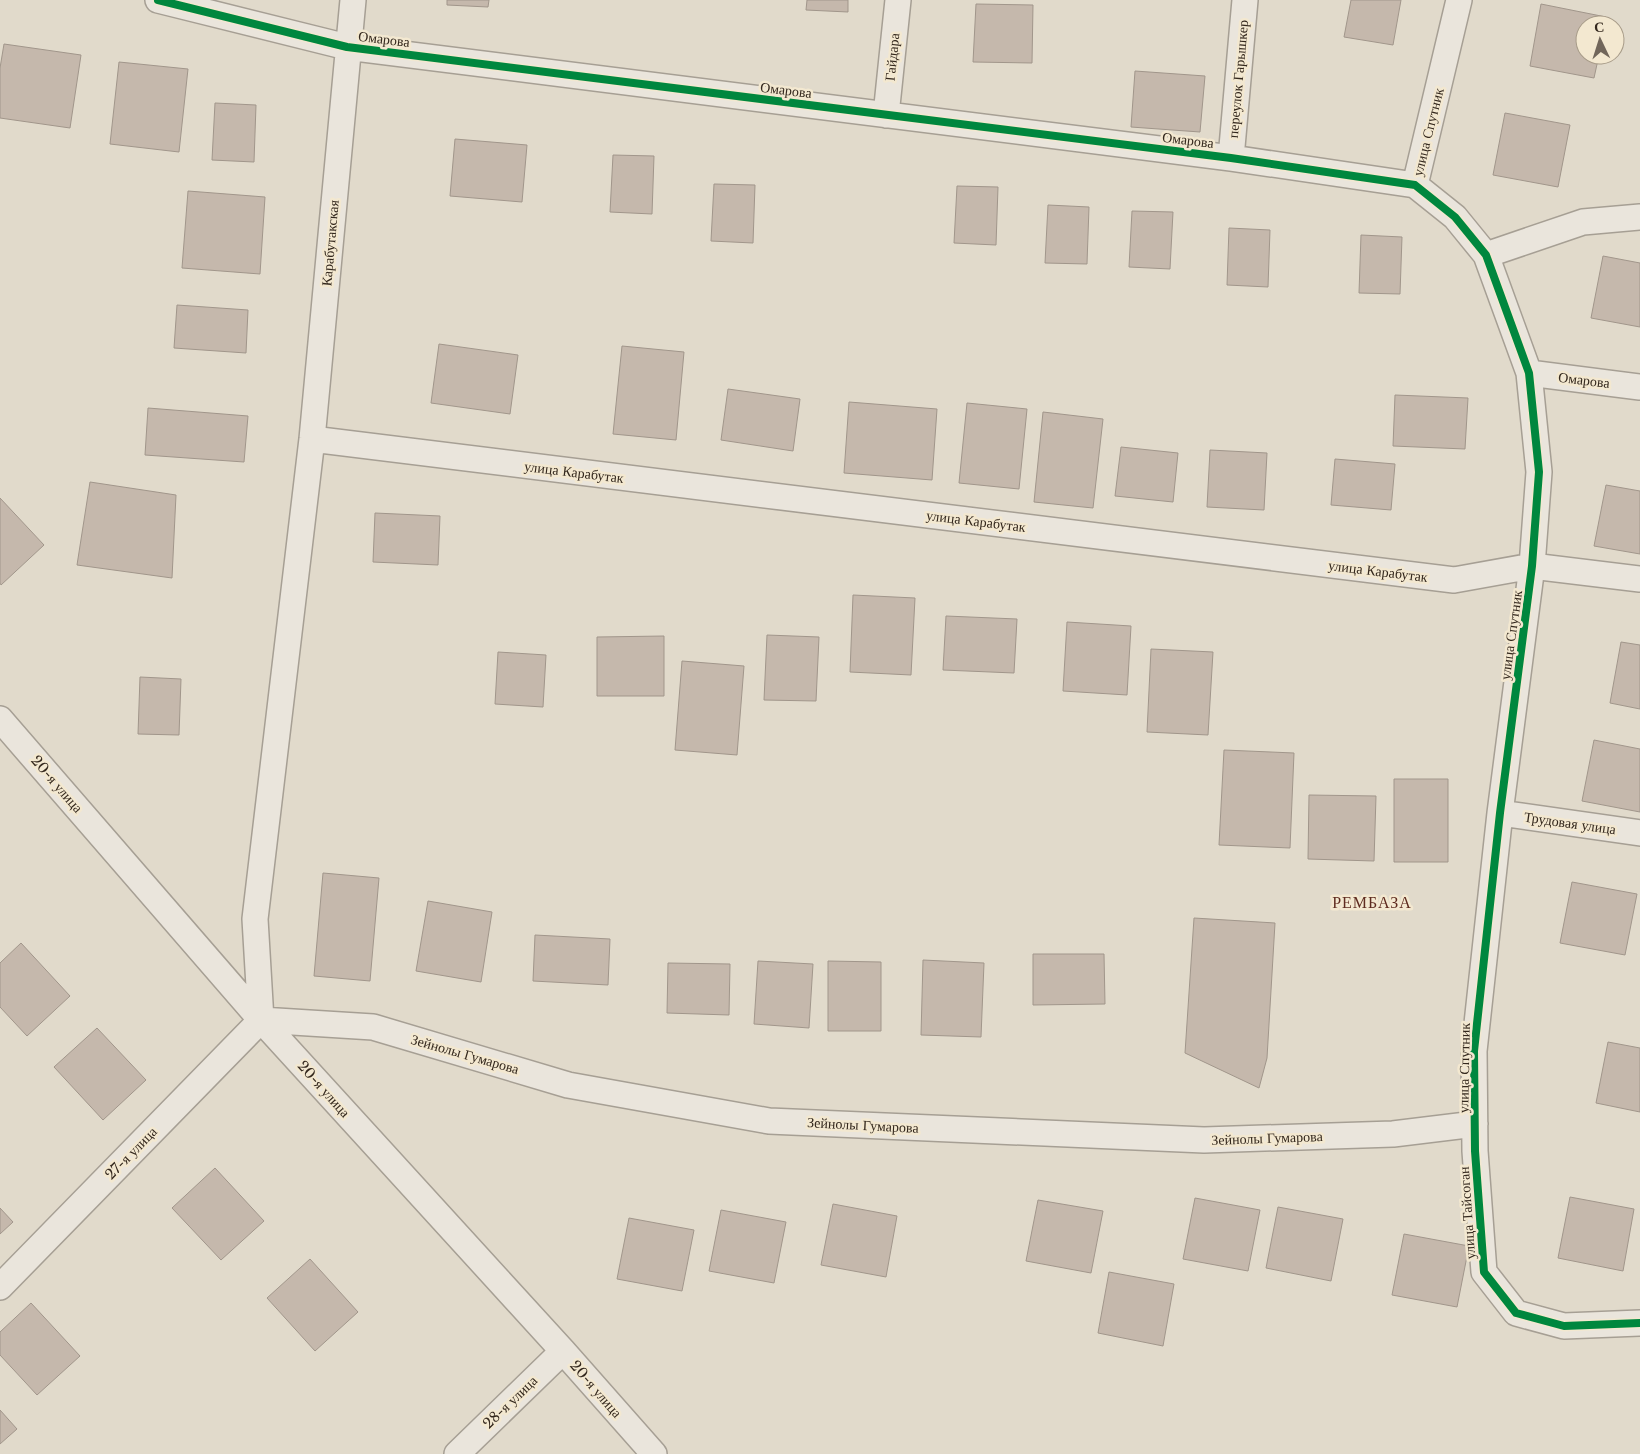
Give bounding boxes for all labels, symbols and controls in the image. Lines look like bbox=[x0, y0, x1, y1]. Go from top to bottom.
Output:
north arrow bbox=[1575, 15, 1625, 65]
text: С bbox=[1593, 18, 1605, 36]
street label: переулок Гарышкер bbox=[1224, 19, 1252, 139]
street label: Омарова bbox=[357, 27, 412, 51]
street label: Гайдара bbox=[881, 31, 904, 82]
street label: Омарова bbox=[759, 78, 814, 102]
street label: улица Спутник bbox=[1408, 86, 1448, 178]
street label: Омарова bbox=[1161, 128, 1216, 152]
street label: Карабутакская bbox=[317, 199, 343, 287]
street label: Омарова bbox=[1557, 368, 1612, 392]
street label: улица Карабутак bbox=[523, 457, 625, 487]
street label: улица Карабутак bbox=[925, 506, 1027, 536]
street label: улица Карабутак bbox=[1327, 556, 1429, 586]
street label: улица Спутник bbox=[1496, 589, 1526, 681]
street label: 20-я улица bbox=[27, 752, 87, 817]
street label: Трудовая улица bbox=[1523, 808, 1618, 838]
district label: РЕМБАЗА bbox=[1332, 892, 1412, 912]
street label: улица Спутник bbox=[1454, 1022, 1474, 1113]
street label: Зейнолы Гумарова bbox=[409, 1030, 522, 1078]
street label: 20-я улица bbox=[294, 1057, 355, 1122]
street label: Зейнолы Гумарова bbox=[807, 1113, 920, 1137]
street label: 27-я улица bbox=[101, 1122, 161, 1183]
street label: Зейнолы Гумарова bbox=[1211, 1127, 1324, 1149]
street label: улица Тайсоган bbox=[1455, 1165, 1479, 1260]
street label: 20-я улица bbox=[566, 1357, 626, 1422]
street label: 28-я улица bbox=[479, 1371, 541, 1432]

